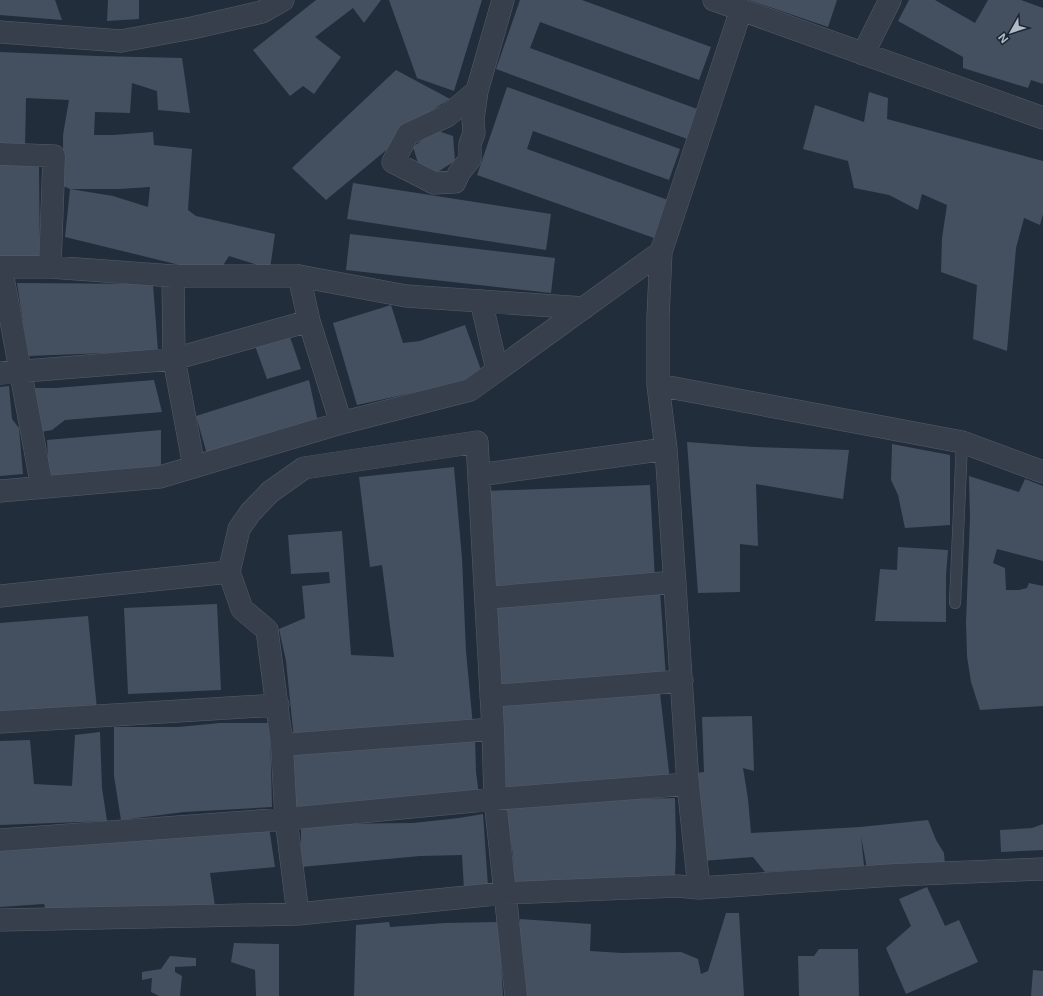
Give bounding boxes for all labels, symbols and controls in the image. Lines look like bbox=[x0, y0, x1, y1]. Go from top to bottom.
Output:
north arrow bbox=[991, 12, 1031, 52]
text: N bbox=[995, 31, 1011, 46]

